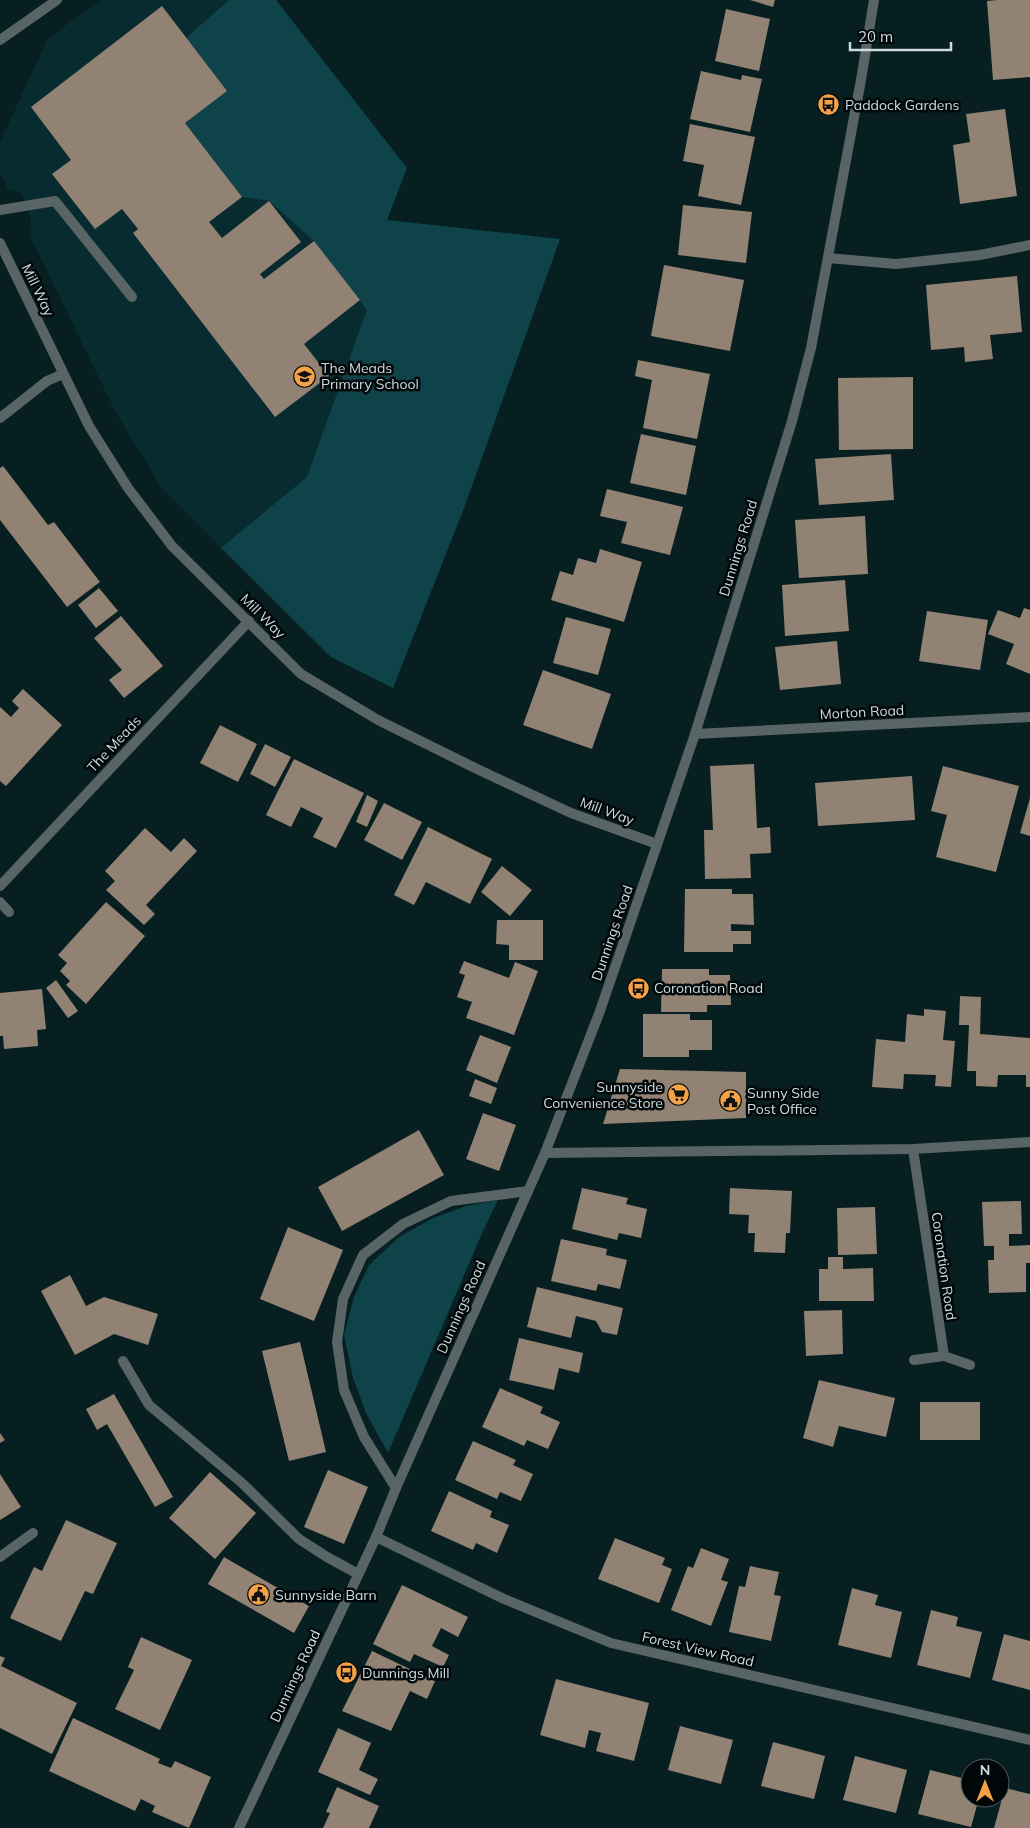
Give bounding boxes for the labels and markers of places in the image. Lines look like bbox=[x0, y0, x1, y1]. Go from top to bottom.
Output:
bus stop icon: Paddock Gardens bbox=[817, 93, 841, 117]
place label: Paddock Gardens bbox=[845, 96, 960, 114]
place label: The Meads Primary School bbox=[321, 359, 419, 393]
school or university icon: The Meads Primary School bbox=[293, 364, 317, 388]
bus stop icon: Coronation Road bbox=[626, 976, 650, 1000]
place label: Coronation Road bbox=[654, 979, 763, 997]
place label: Sunnyside Convenience Store bbox=[543, 1078, 663, 1112]
supermarket icon: Sunnyside Convenience Store bbox=[667, 1083, 691, 1107]
place label: Sunny Side Post Office bbox=[747, 1084, 819, 1118]
public building icon: Sunny Side Post Office bbox=[719, 1089, 743, 1113]
public building icon: Sunnyside Barn bbox=[247, 1583, 271, 1607]
place label: Sunnyside Barn bbox=[275, 1586, 377, 1604]
bus stop icon: Dunnings Mill bbox=[334, 1661, 358, 1685]
place label: Dunnings Mill bbox=[362, 1664, 450, 1682]

